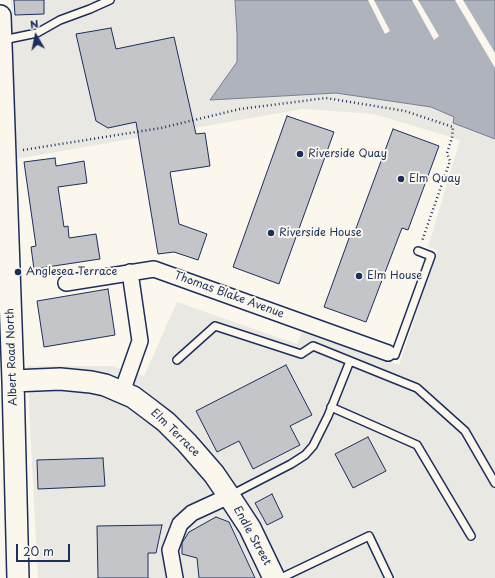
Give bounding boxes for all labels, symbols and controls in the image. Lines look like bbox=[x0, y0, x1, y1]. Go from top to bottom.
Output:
text: N bbox=[28, 15, 40, 33]
north arrow bbox=[16, 16, 56, 56]
place label: Riverside Quay bbox=[308, 147, 387, 161]
marker: Riverside Quay bbox=[295, 149, 305, 159]
place label: Elm Quay bbox=[409, 172, 461, 186]
marker: Elm Quay bbox=[396, 174, 406, 184]
place label: Riverside House bbox=[279, 226, 362, 240]
marker: Riverside House bbox=[266, 228, 276, 238]
place label: Anglesea Terrace bbox=[26, 265, 117, 279]
marker: Anglesea Terrace bbox=[13, 267, 23, 277]
street label: Thomas Blake Avenue bbox=[172, 269, 286, 321]
place label: Elm House bbox=[367, 269, 422, 283]
marker: Elm House bbox=[354, 271, 364, 281]
street label: Albert Road North bbox=[4, 308, 20, 406]
street label: Elm Terrace bbox=[148, 406, 202, 460]
street label: Endle Street bbox=[230, 504, 274, 568]
scale bar bbox=[18, 536, 72, 562]
text: 20 m bbox=[23, 542, 54, 560]

